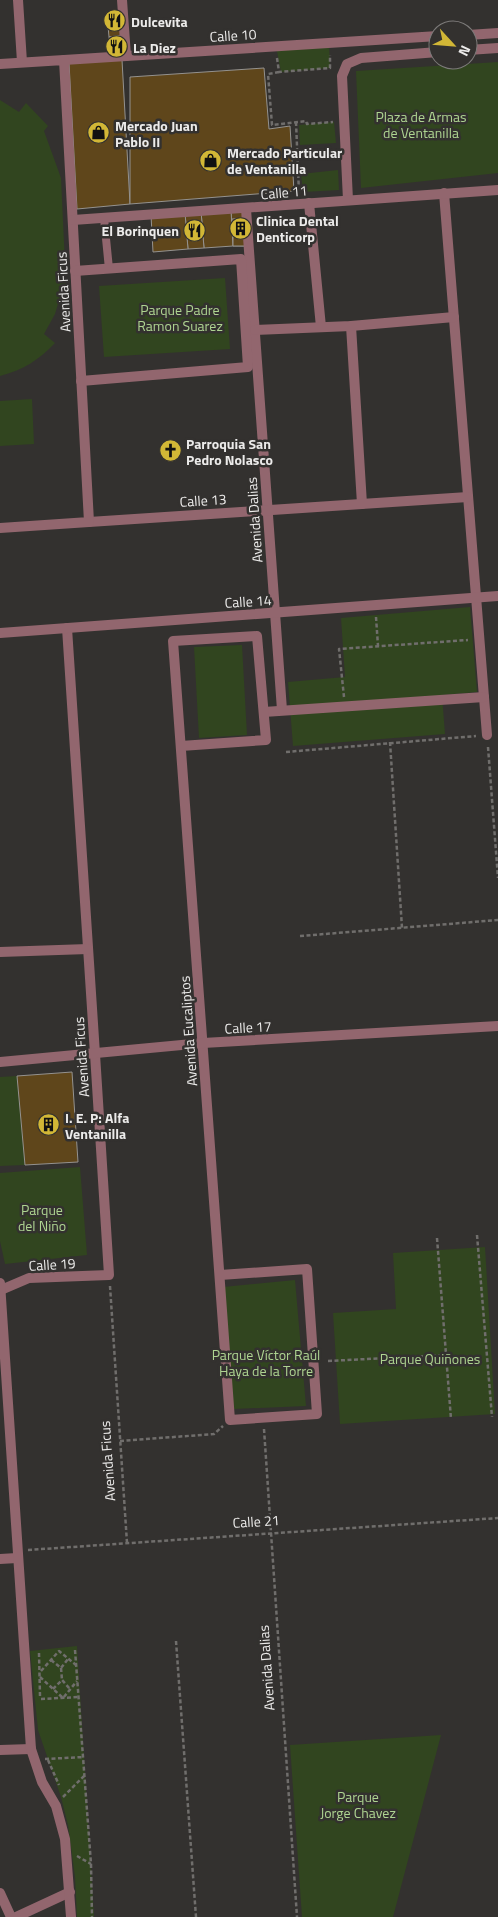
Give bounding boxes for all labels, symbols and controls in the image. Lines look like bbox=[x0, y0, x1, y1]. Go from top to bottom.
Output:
restaurant icon: Dulcevita bbox=[103, 9, 127, 33]
place label: Dulcevita bbox=[131, 11, 188, 32]
north arrow bbox=[428, 20, 478, 70]
street label: Calle 10 bbox=[209, 23, 257, 47]
restaurant icon: La Diez bbox=[105, 35, 129, 59]
place label: La Diez bbox=[133, 37, 176, 58]
text: N bbox=[454, 42, 477, 60]
park label: Plaza de Armas de Ventanilla bbox=[376, 106, 467, 143]
place label: Mercado Juan Pablo II bbox=[115, 115, 198, 152]
shop icon: Mercado Juan Pablo II bbox=[87, 121, 111, 145]
place label: Mercado Particular de Ventanilla bbox=[227, 142, 342, 179]
shop icon: Mercado Particular de Ventanilla bbox=[199, 148, 223, 172]
street label: Calle 11 bbox=[260, 179, 308, 205]
place label: Clinica Dental Denticorp bbox=[256, 210, 339, 247]
building icon: Clinica Dental Denticorp bbox=[228, 216, 252, 240]
restaurant icon: El Borinquen bbox=[183, 218, 207, 242]
place label: El Borinquen bbox=[102, 220, 179, 241]
street label: Avenida Ficus bbox=[50, 251, 76, 333]
park label: Parque Padre Ramon Suarez bbox=[137, 299, 223, 336]
place label: Parroquia San Pedro Nolasco bbox=[186, 433, 273, 470]
church icon: Parroquia San Pedro Nolasco bbox=[158, 439, 182, 463]
street label: Avenida Dalias bbox=[241, 477, 267, 563]
street label: Calle 13 bbox=[179, 488, 227, 512]
street label: Calle 14 bbox=[224, 589, 272, 613]
street label: Avenida Eucaliptos bbox=[174, 975, 202, 1087]
street label: Calle 17 bbox=[224, 1015, 272, 1039]
street label: Avenida Ficus bbox=[68, 1016, 94, 1098]
place label: I. E. P: Alfa Ventanilla bbox=[65, 1107, 129, 1144]
building icon: I. E. P: Alfa Ventanilla bbox=[37, 1113, 61, 1137]
park label: Parque del Niño bbox=[18, 1199, 66, 1236]
street label: Calle 19 bbox=[28, 1252, 76, 1276]
park label: Parque Víctor Raúl Haya de la Torre bbox=[212, 1344, 320, 1381]
park label: Parque Quiñones bbox=[380, 1348, 480, 1369]
street label: Avenida Ficus bbox=[94, 1420, 120, 1502]
street label: Calle 21 bbox=[232, 1509, 280, 1533]
street label: Avenida Dalias bbox=[253, 1625, 279, 1711]
park label: Parque Jorge Chavez bbox=[320, 1786, 396, 1823]

